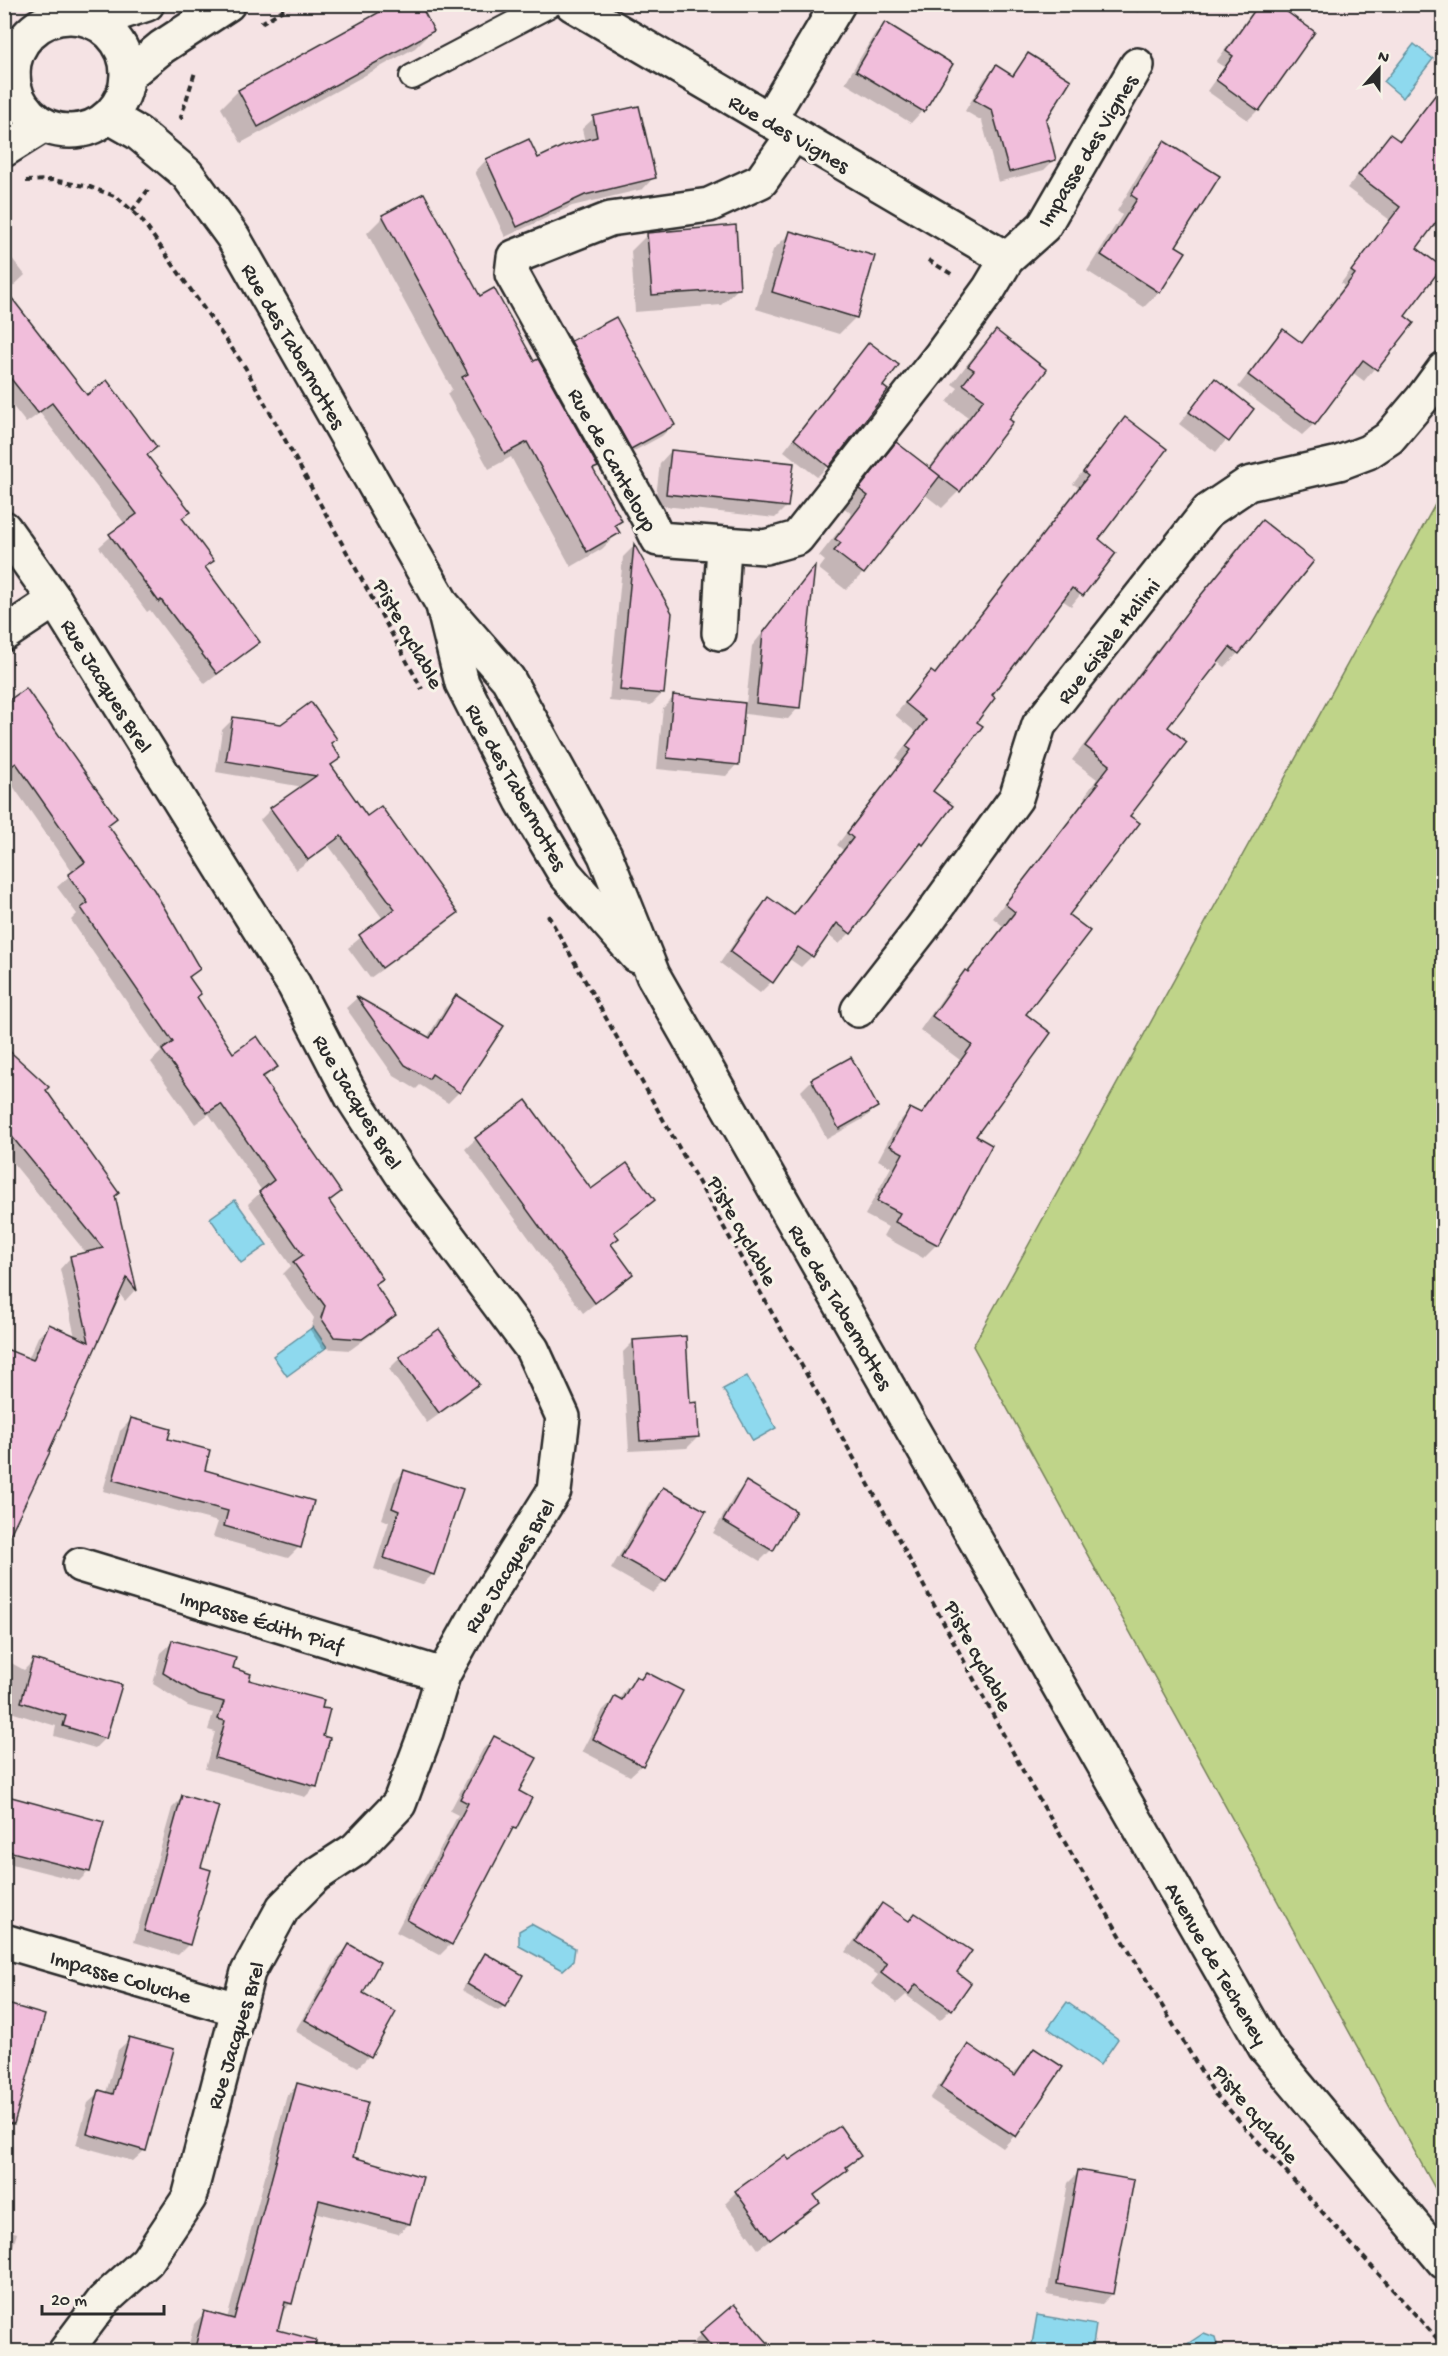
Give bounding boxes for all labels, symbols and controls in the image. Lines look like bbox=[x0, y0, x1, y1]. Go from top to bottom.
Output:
north arrow bbox=[1349, 39, 1409, 99]
text: N bbox=[1375, 48, 1392, 69]
street label: Impasse des Vignes bbox=[1034, 70, 1146, 233]
street label: Rue des Vignes bbox=[723, 90, 854, 181]
street label: Rue des Tabernottes bbox=[234, 260, 350, 435]
street label: Rue de Canteloup bbox=[560, 385, 661, 537]
street label: Rue Gisèle Halimi bbox=[1053, 574, 1167, 711]
street label: Piste cyclable bbox=[365, 575, 448, 695]
street label: Rue Jacques Brel bbox=[53, 615, 156, 759]
street label: Rue des Tabernottes bbox=[458, 700, 572, 877]
street label: Rue Jacques Brel bbox=[305, 1031, 406, 1176]
street label: Piste cyclable bbox=[699, 1172, 782, 1292]
street label: Rue des Tabernottes bbox=[781, 1221, 897, 1396]
street label: Rue Jacques Brel bbox=[460, 1495, 563, 1639]
street label: Impasse Édith Piaf bbox=[176, 1587, 348, 1662]
street label: Piste cyclable bbox=[936, 1596, 1017, 1717]
street label: Avenue de Techeney bbox=[1157, 1879, 1272, 2051]
street label: Impasse Coluche bbox=[46, 1946, 194, 2012]
street label: Rue Jacques Brel bbox=[203, 1959, 273, 2113]
street label: Piste cyclable bbox=[1204, 2060, 1303, 2171]
scale bar bbox=[42, 2278, 164, 2316]
text: 20 m bbox=[51, 2291, 87, 2312]

